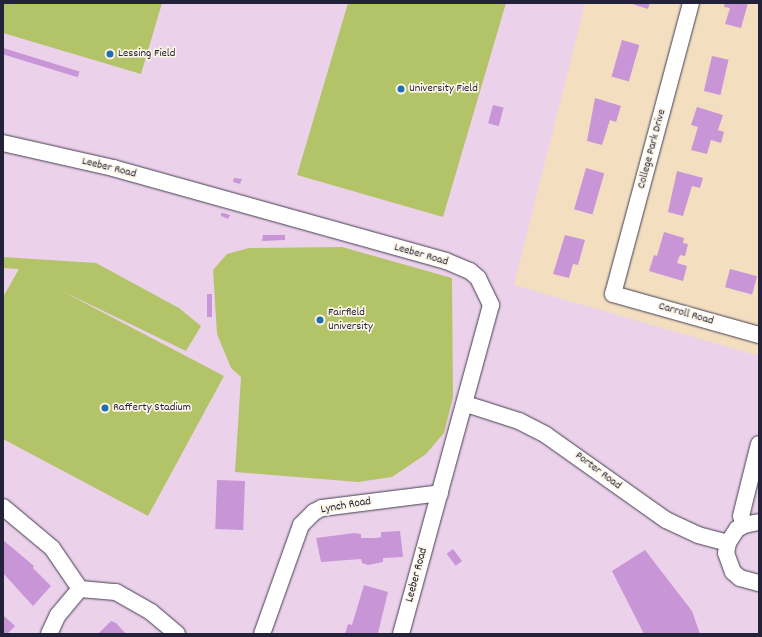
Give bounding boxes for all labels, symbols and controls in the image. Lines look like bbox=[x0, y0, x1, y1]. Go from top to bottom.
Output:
place label: Lessing Field bbox=[118, 47, 175, 61]
marker: Lessing Field bbox=[105, 49, 115, 59]
place label: University Field bbox=[409, 82, 478, 96]
marker: University Field bbox=[396, 84, 406, 94]
street label: College Park Drive bbox=[634, 108, 670, 190]
street label: Leeber Road bbox=[80, 154, 138, 182]
street label: Leeber Road bbox=[392, 240, 450, 270]
street label: Carroll Road bbox=[657, 299, 715, 329]
place label: Fairfield University bbox=[328, 306, 373, 334]
marker: Fairfield University bbox=[315, 315, 325, 325]
place label: Rafferty Stadium bbox=[113, 401, 191, 415]
marker: Rafferty Stadium bbox=[100, 403, 110, 413]
street label: Porter Road bbox=[572, 449, 624, 493]
street label: Lynch Road bbox=[320, 494, 372, 518]
street label: Leeber Road bbox=[403, 546, 431, 604]

